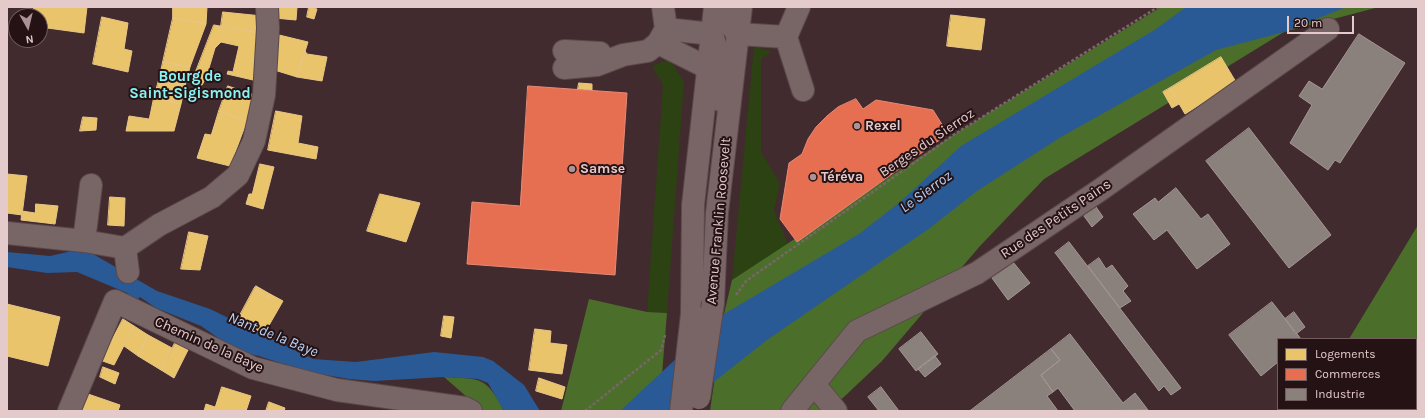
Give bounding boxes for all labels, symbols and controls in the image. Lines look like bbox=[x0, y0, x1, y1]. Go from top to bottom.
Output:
north arrow bbox=[8, 8, 48, 48]
scale bar bbox=[1289, 8, 1356, 34]
text: 20 m bbox=[1294, 16, 1322, 30]
text: N bbox=[25, 32, 34, 46]
district label: Bourg de Saint-Sigismond bbox=[129, 68, 251, 103]
street label: Berges du Sierroz bbox=[876, 105, 978, 181]
place label: Rexel bbox=[865, 118, 901, 134]
marker: Rexel bbox=[852, 121, 862, 131]
street label: Avenue Franklin Roosevelt bbox=[703, 137, 735, 305]
place label: Samse bbox=[580, 161, 625, 177]
marker: Samse bbox=[567, 164, 577, 174]
water label: Le Sierroz bbox=[897, 167, 955, 217]
place label: Téréva bbox=[821, 169, 863, 185]
marker: Téréva bbox=[808, 172, 818, 182]
street label: Rue des Petits Pains bbox=[998, 176, 1114, 262]
water label: Nant de la Baye bbox=[225, 309, 321, 361]
street label: Chemin de la Baye bbox=[152, 314, 266, 376]
legend bbox=[1277, 338, 1417, 410]
text: Logements bbox=[1315, 347, 1376, 361]
text: Commerces bbox=[1315, 367, 1381, 381]
text: Industrie bbox=[1315, 387, 1365, 401]

